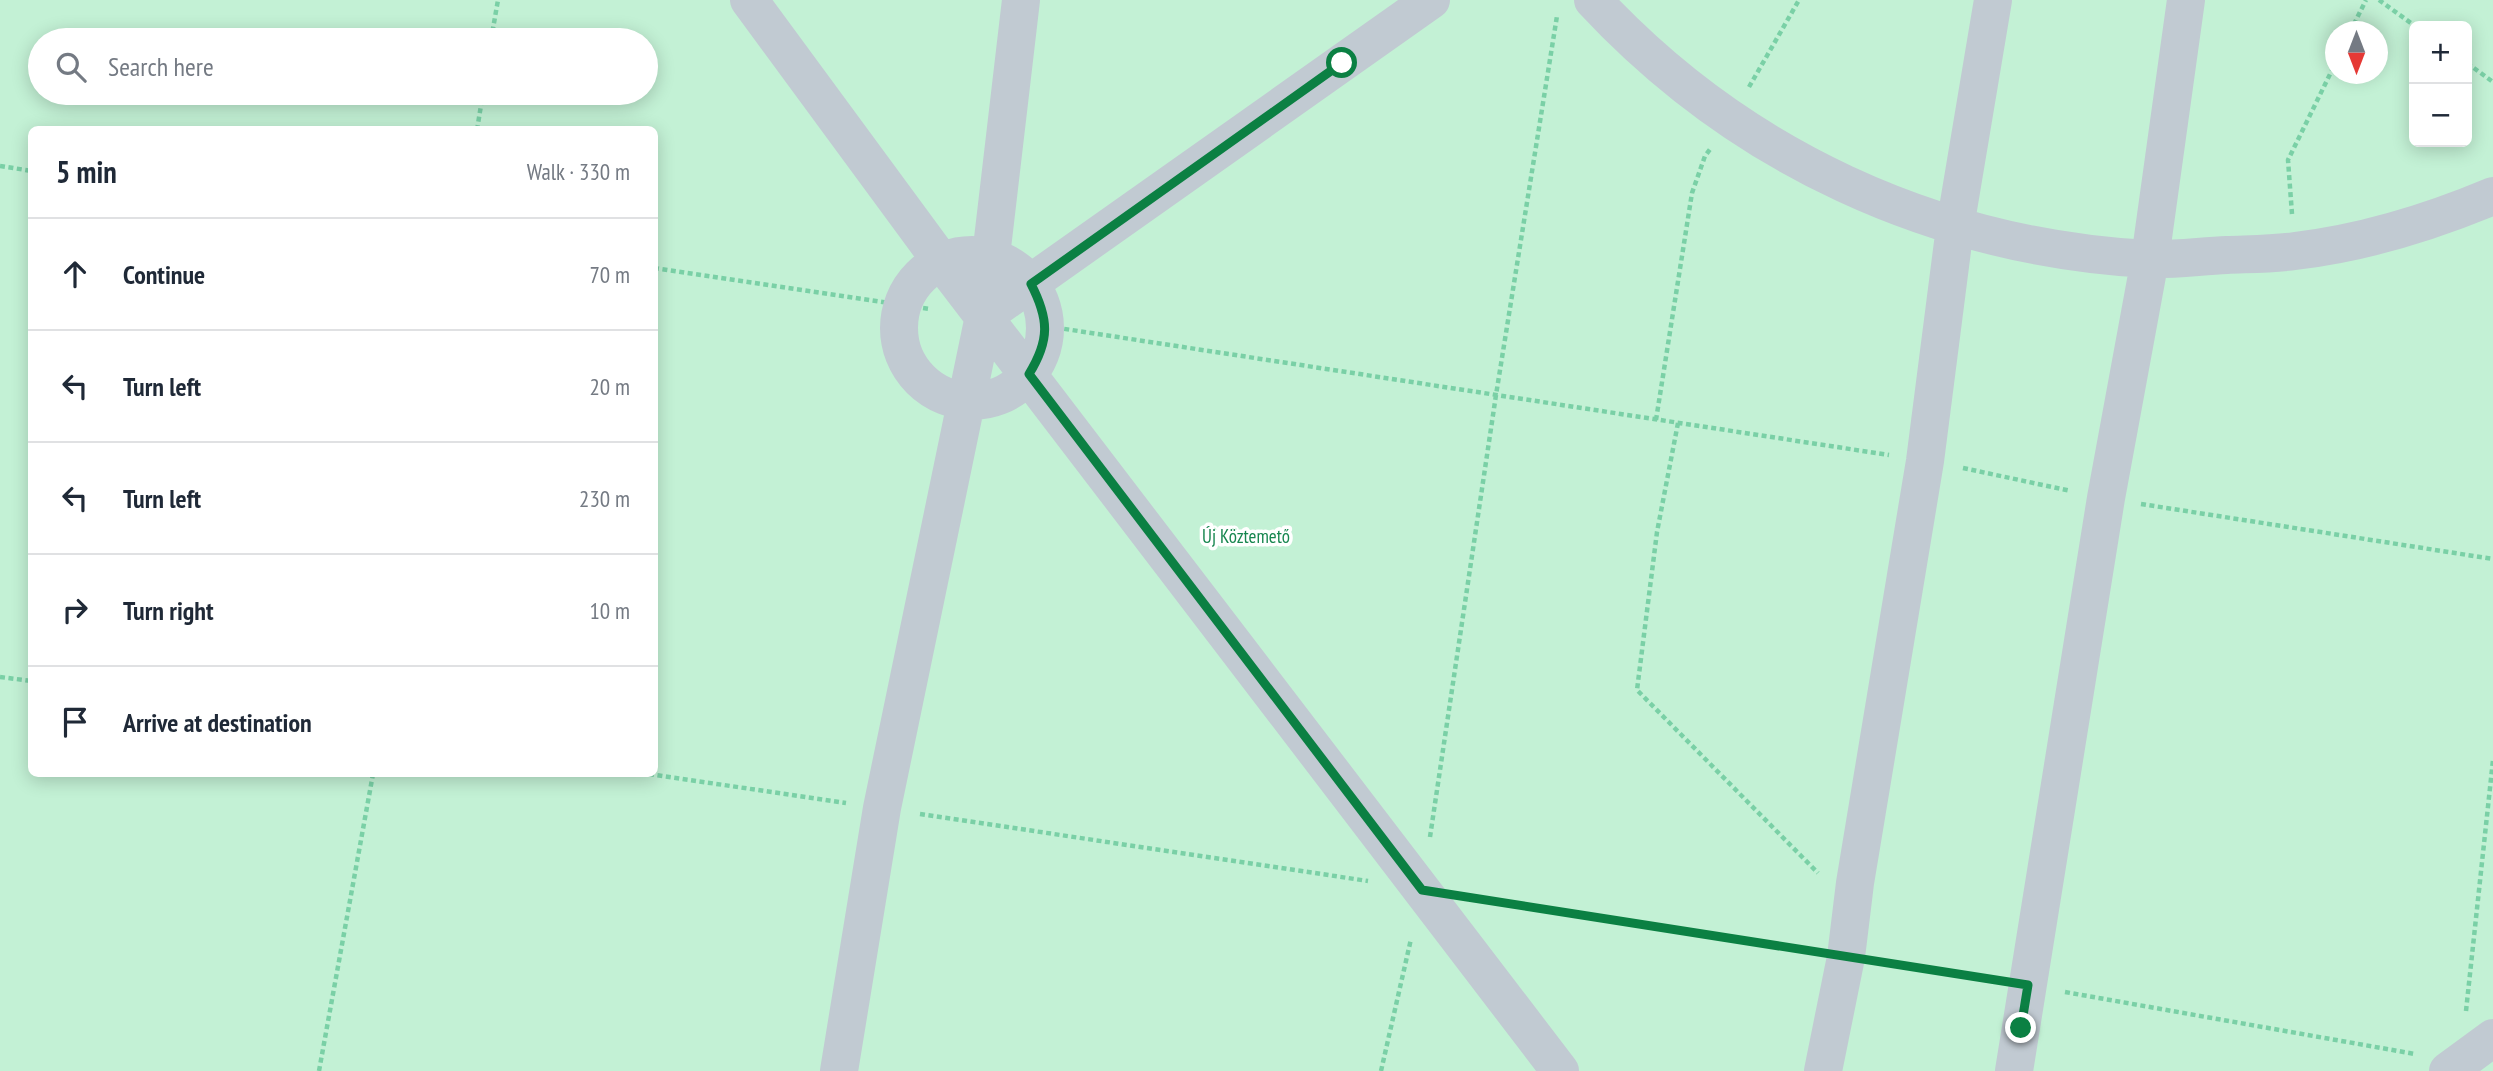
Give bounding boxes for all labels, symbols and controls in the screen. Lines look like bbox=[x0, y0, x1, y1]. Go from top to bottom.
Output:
north arrow bbox=[2325, 21, 2388, 84]
map controls bbox=[2409, 21, 2472, 147]
button: + bbox=[2409, 21, 2472, 84]
search box bbox=[28, 28, 658, 105]
route start bbox=[1326, 47, 1357, 78]
icon: search bbox=[52, 48, 90, 86]
text: Search here bbox=[108, 50, 214, 83]
button: − bbox=[2409, 84, 2472, 147]
text: 5 min bbox=[56, 152, 117, 191]
text: Walk · 330 m bbox=[527, 157, 630, 186]
icon: ahead bbox=[56, 255, 94, 293]
text: Continue bbox=[123, 258, 205, 291]
text: 70 m bbox=[589, 260, 630, 289]
icon: left bbox=[56, 367, 94, 405]
text: Turn left bbox=[123, 370, 201, 403]
text: 20 m bbox=[589, 372, 630, 401]
icon: left bbox=[56, 479, 94, 517]
text: Turn left bbox=[123, 482, 201, 515]
text: 230 m bbox=[579, 484, 630, 513]
park label: Új Köztemető bbox=[1202, 524, 1290, 548]
icon: right bbox=[56, 591, 94, 629]
text: Turn right bbox=[123, 594, 214, 627]
text: 10 m bbox=[589, 596, 630, 625]
icon: arrive bbox=[56, 703, 94, 741]
text: Arrive at destination bbox=[123, 706, 312, 739]
route end bbox=[2005, 1012, 2036, 1043]

